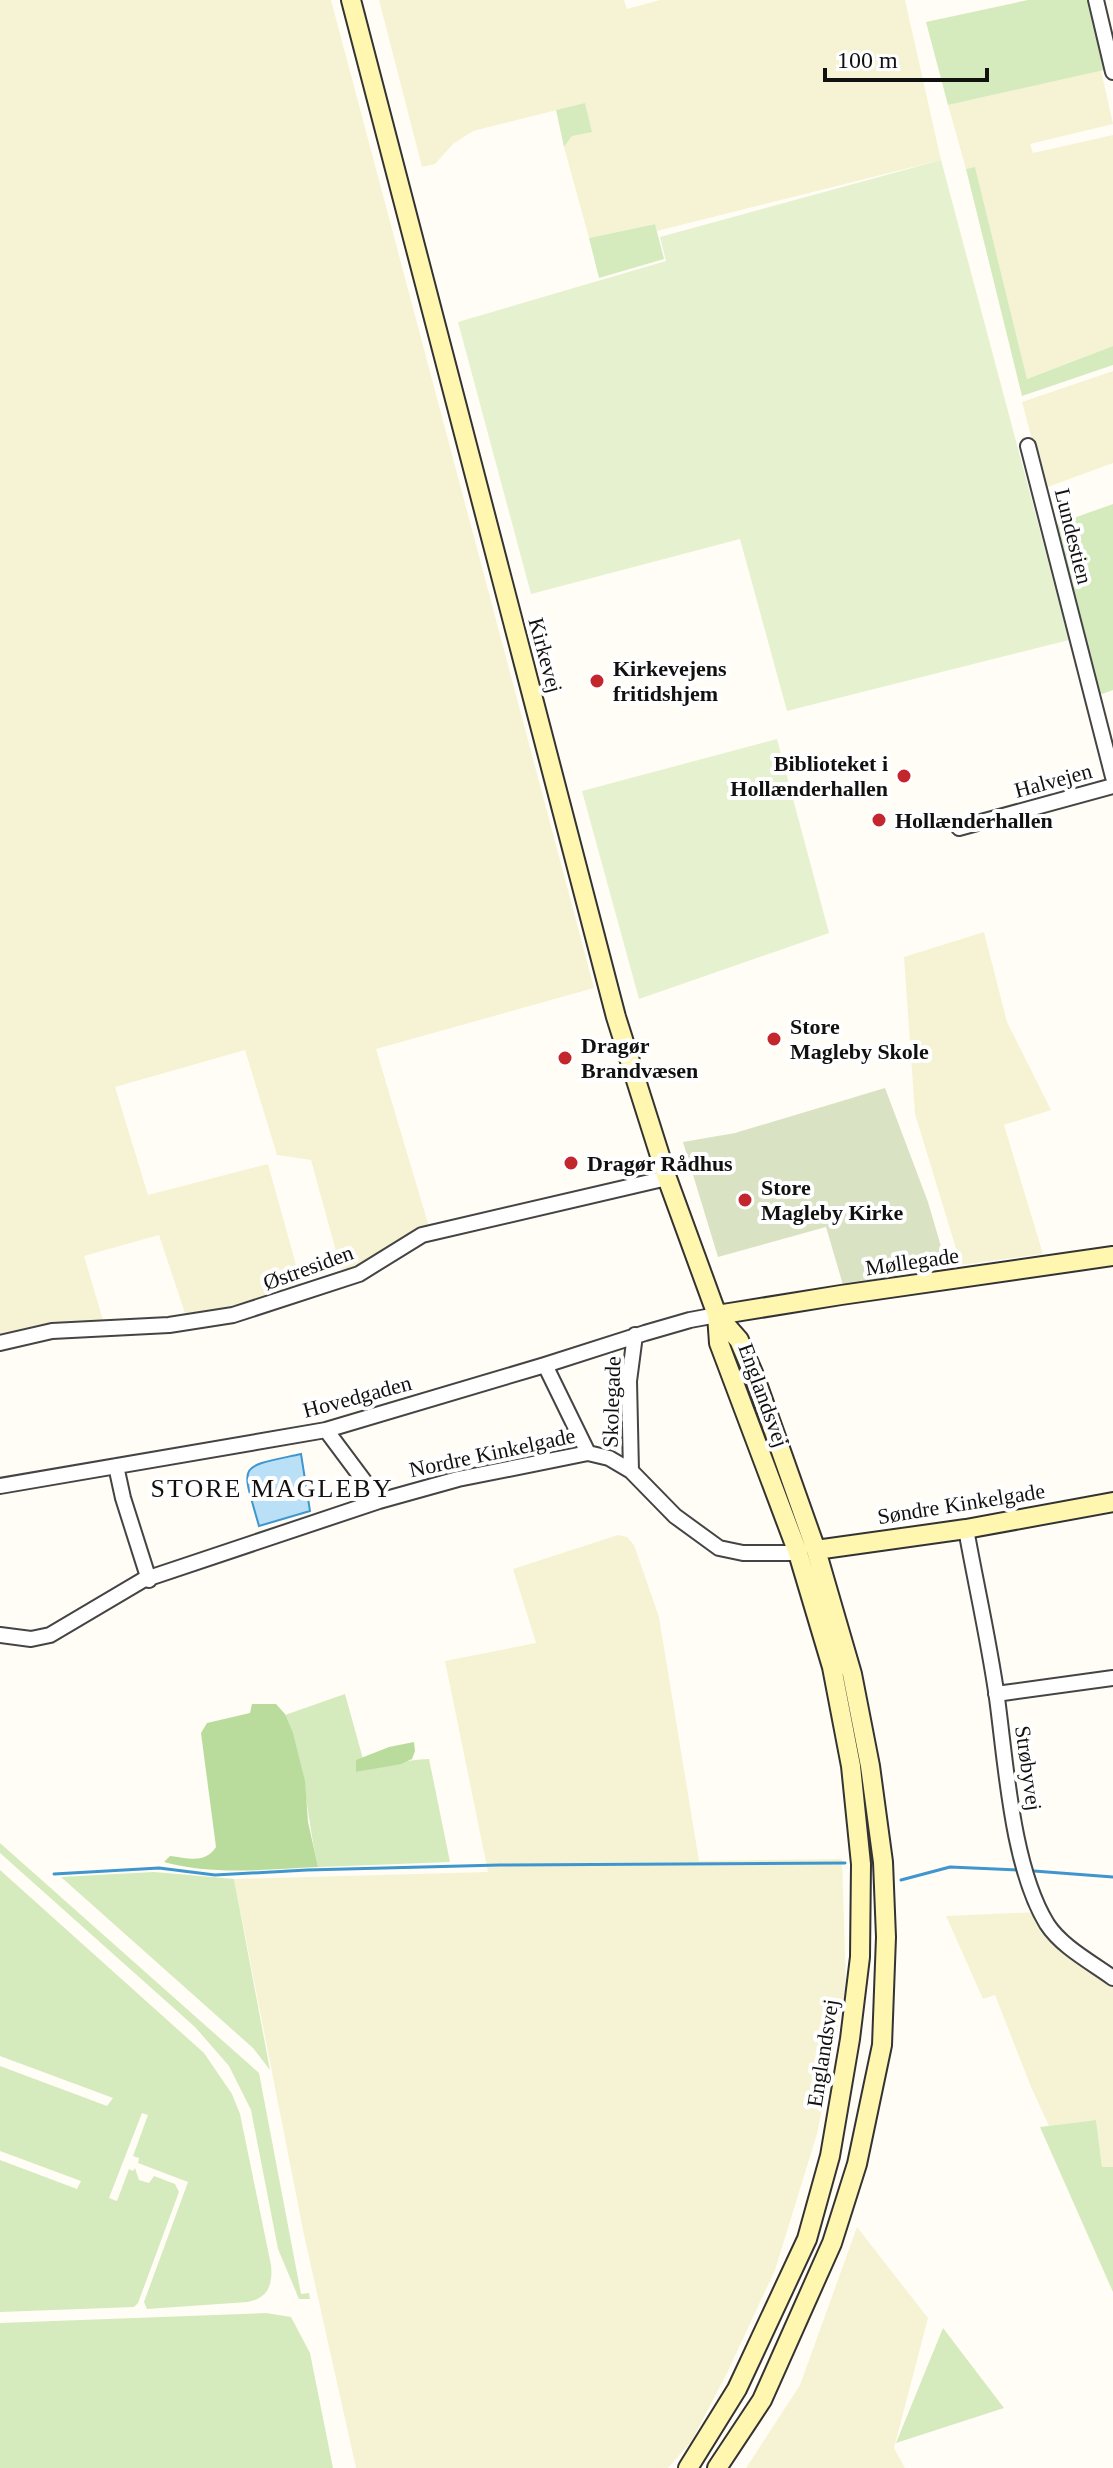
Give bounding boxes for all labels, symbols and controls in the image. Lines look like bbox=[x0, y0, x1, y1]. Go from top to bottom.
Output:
scale bar bbox=[825, 32, 987, 82]
text: 100 m bbox=[837, 47, 898, 73]
street label: Lundestien bbox=[1050, 486, 1097, 587]
street label: Kirkevej bbox=[523, 615, 568, 696]
place label: Kirkevejens fritidshjem bbox=[613, 656, 727, 706]
marker: Kirkevejens fritidshjem bbox=[588, 672, 606, 690]
place label: Biblioteket i Hollænderhallen bbox=[730, 751, 888, 801]
street label: Halvejen bbox=[1012, 758, 1095, 803]
marker: Biblioteket i Hollænderhallen bbox=[895, 767, 913, 785]
place label: Hollænderhallen bbox=[895, 808, 1053, 833]
marker: Hollænderhallen bbox=[870, 811, 888, 829]
place label: Store Magleby Skole bbox=[790, 1014, 929, 1064]
marker: Store Magleby Skole bbox=[765, 1030, 783, 1048]
place label: Dragør Brandvæsen bbox=[581, 1033, 698, 1083]
marker: Dragør Brandvæsen bbox=[556, 1049, 574, 1067]
place label: Dragør Rådhus bbox=[587, 1151, 733, 1176]
marker: Dragør Rådhus bbox=[562, 1154, 580, 1172]
place label: Store Magleby Kirke bbox=[761, 1175, 904, 1225]
marker: Store Magleby Kirke bbox=[736, 1191, 754, 1209]
street label: Østresiden bbox=[260, 1240, 357, 1295]
street label: Møllegade bbox=[864, 1243, 960, 1280]
street label: Englandsvej bbox=[733, 1340, 794, 1451]
street label: Skolegade bbox=[597, 1356, 626, 1448]
street label: Hovedgaden bbox=[300, 1370, 414, 1423]
street label: Nordre Kinkelgade bbox=[407, 1423, 577, 1482]
district label: STORE MAGLEBY bbox=[151, 1474, 393, 1503]
street label: Søndre Kinkelgade bbox=[876, 1478, 1047, 1529]
street label: Strøbyvej bbox=[1010, 1724, 1047, 1812]
street label: Englandsvej bbox=[802, 1997, 843, 2109]

